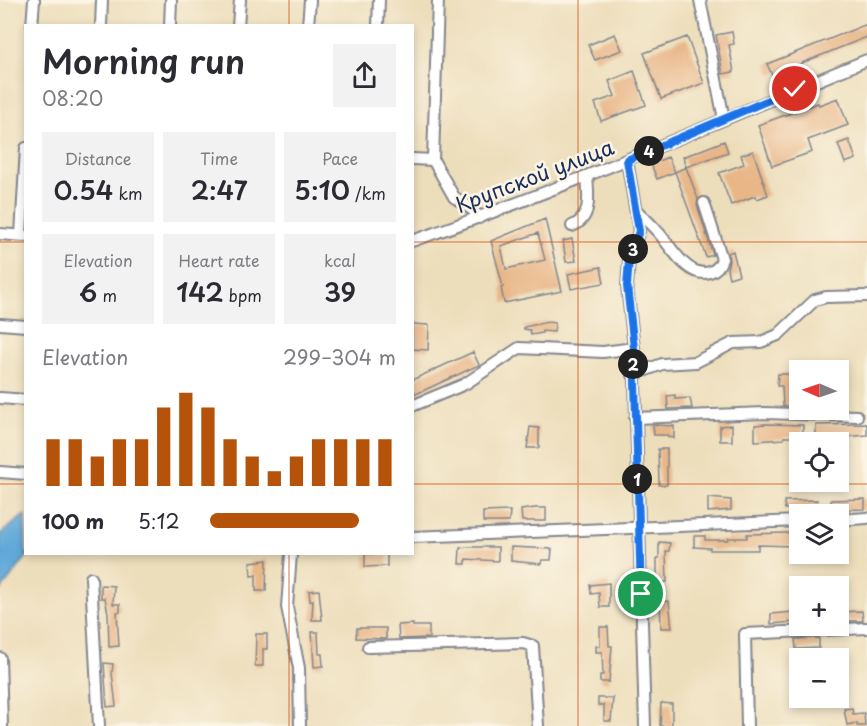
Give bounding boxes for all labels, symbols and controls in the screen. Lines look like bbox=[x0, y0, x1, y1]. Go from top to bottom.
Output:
text: Morning run bbox=[42, 35, 245, 85]
button: share bbox=[333, 44, 396, 107]
pin bbox=[769, 63, 820, 114]
icon: check bbox=[778, 72, 811, 105]
text: 08:20 bbox=[42, 83, 103, 113]
street label: Крупской улица bbox=[450, 130, 619, 220]
pin: 4 bbox=[634, 136, 664, 166]
text: 4 bbox=[644, 139, 654, 163]
text: Distance bbox=[64, 146, 132, 170]
text: Time bbox=[200, 146, 238, 170]
text: Pace bbox=[322, 146, 358, 170]
text: 0.54 bbox=[53, 170, 113, 209]
text: 2:47 bbox=[191, 170, 247, 209]
text: 5:10 bbox=[294, 170, 350, 209]
text: km bbox=[113, 181, 143, 205]
text: /km bbox=[350, 181, 386, 205]
pin: 3 bbox=[618, 234, 648, 264]
text: 3 bbox=[628, 237, 638, 261]
text: Elevation bbox=[63, 248, 133, 272]
text: Heart rate bbox=[179, 248, 259, 272]
text: kcal bbox=[324, 248, 356, 272]
text: 6 bbox=[79, 272, 97, 311]
text: 142 bbox=[176, 272, 223, 311]
text: 39 bbox=[324, 272, 356, 311]
text: m bbox=[97, 283, 117, 307]
text: bpm bbox=[223, 283, 262, 307]
text: Elevation bbox=[42, 342, 128, 372]
text: 299–304 m bbox=[283, 342, 396, 372]
pin: 2 bbox=[618, 349, 648, 379]
text: 2 bbox=[627, 352, 639, 376]
north arrow bbox=[789, 360, 849, 420]
map controls bbox=[789, 360, 849, 708]
button: locate bbox=[789, 432, 849, 492]
pin: 1 bbox=[622, 464, 652, 494]
text: 1 bbox=[633, 467, 641, 491]
button: layers bbox=[789, 504, 849, 564]
text: 100 m bbox=[42, 506, 104, 536]
text: 5:12 bbox=[138, 506, 180, 536]
pin bbox=[615, 568, 666, 619]
button: + bbox=[789, 576, 849, 636]
icon: arrive bbox=[624, 577, 657, 610]
button: − bbox=[789, 648, 849, 708]

